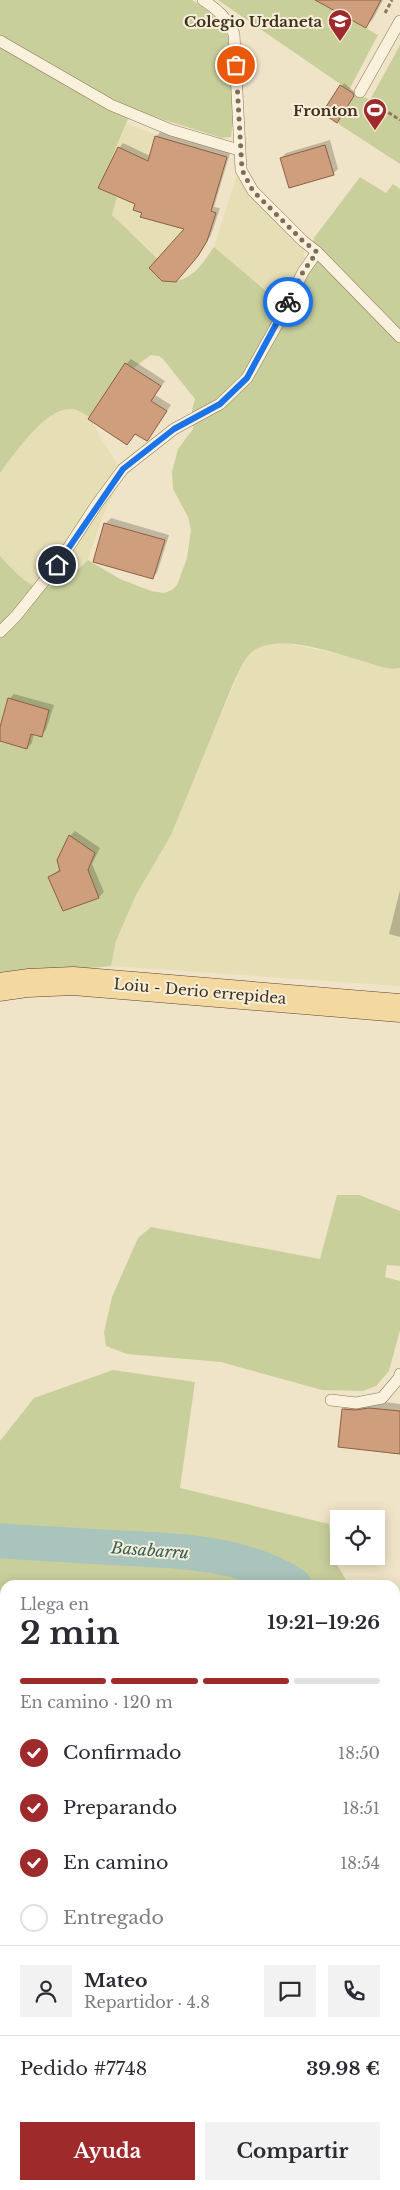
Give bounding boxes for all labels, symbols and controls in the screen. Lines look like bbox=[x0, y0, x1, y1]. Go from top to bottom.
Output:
school or university icon: Colegio Urdaneta bbox=[327, 8, 353, 42]
place label: Colegio Urdaneta bbox=[184, 12, 322, 31]
pin bbox=[215, 44, 257, 86]
icon: bag bbox=[222, 51, 250, 79]
sports icon: Fronton bbox=[362, 97, 388, 131]
place label: Fronton bbox=[293, 101, 358, 120]
courier bbox=[263, 277, 313, 327]
icon: bike bbox=[274, 288, 302, 316]
pin bbox=[36, 544, 78, 586]
icon: home bbox=[43, 551, 71, 579]
street label: Loiu - Derio errepidea bbox=[113, 974, 288, 1008]
map controls bbox=[330, 1510, 385, 1565]
button: locate bbox=[330, 1510, 385, 1565]
water label: Basabarru bbox=[109, 1537, 190, 1563]
text: Llega en bbox=[20, 1594, 89, 1614]
text: 19:21–19:26 bbox=[267, 1611, 380, 1634]
text: 2 min bbox=[20, 1613, 120, 1653]
text: En camino · 120 m bbox=[20, 1692, 173, 1712]
icon: check bbox=[20, 1739, 48, 1767]
text: Confirmado bbox=[63, 1741, 181, 1764]
text: 18:50 bbox=[338, 1743, 380, 1763]
icon: check bbox=[20, 1794, 48, 1822]
text: Preparando bbox=[63, 1796, 177, 1819]
text: 18:51 bbox=[342, 1798, 380, 1818]
icon: check bbox=[20, 1849, 48, 1877]
text: En camino bbox=[63, 1851, 168, 1874]
text: 18:54 bbox=[340, 1853, 380, 1873]
text: Entregado bbox=[63, 1906, 164, 1929]
button: person bbox=[20, 1965, 72, 2017]
button: chat bbox=[264, 1965, 316, 2017]
button: phone bbox=[328, 1965, 380, 2017]
text: Mateo bbox=[84, 1969, 148, 1992]
text: Repartidor · 4.8 bbox=[84, 1992, 210, 2012]
text: Pedido #7748 bbox=[20, 2057, 147, 2080]
text: 39.98 € bbox=[306, 2057, 380, 2080]
button: Ayuda bbox=[20, 2122, 195, 2180]
button: Compartir bbox=[205, 2122, 380, 2180]

